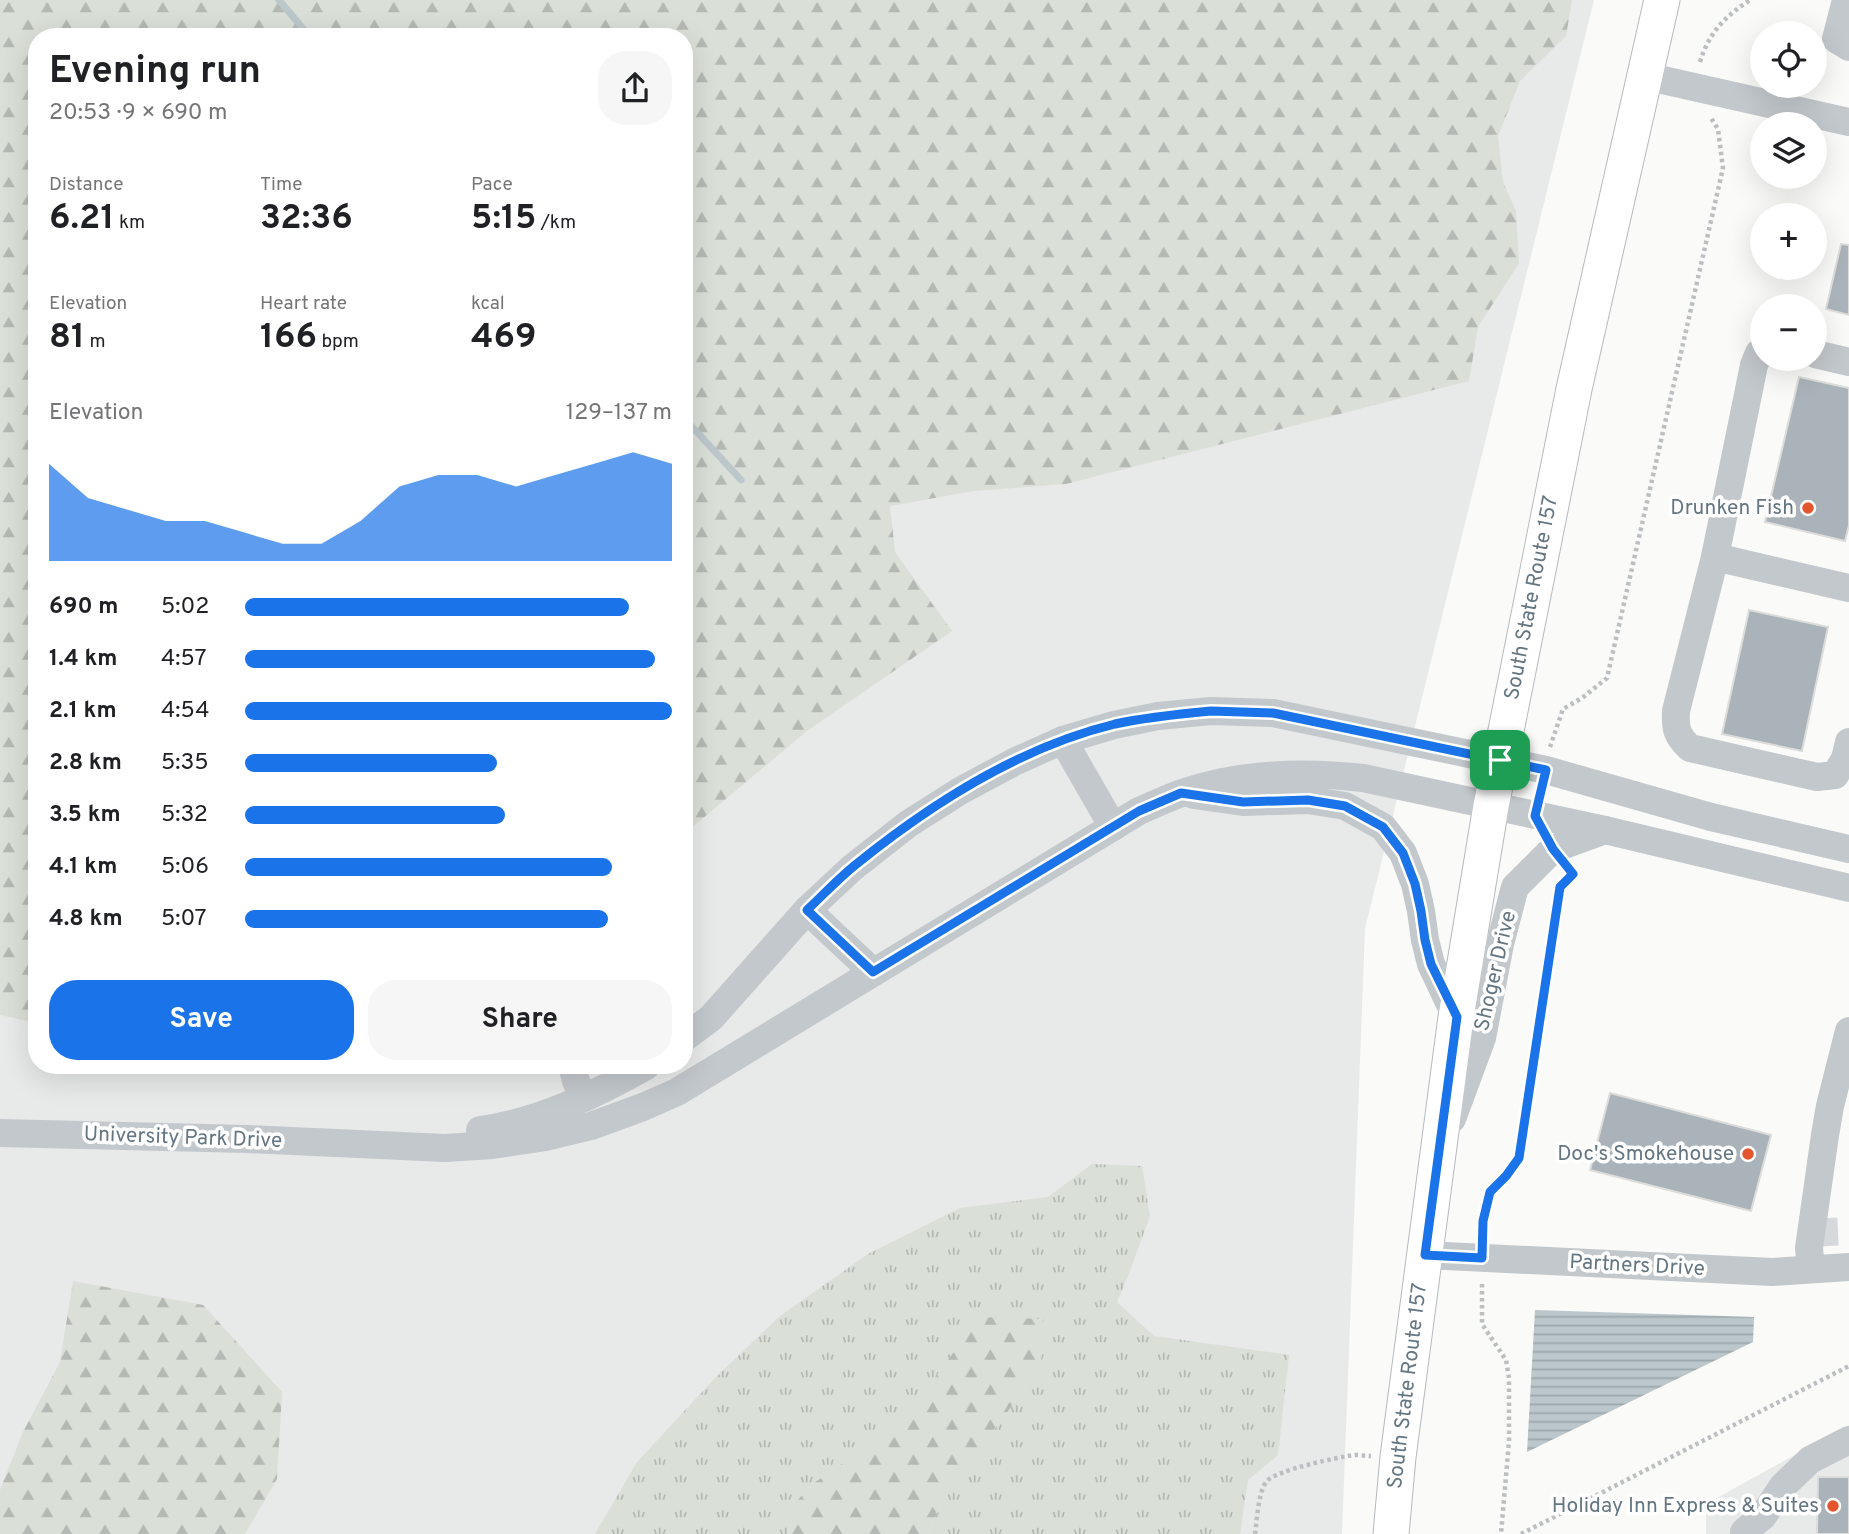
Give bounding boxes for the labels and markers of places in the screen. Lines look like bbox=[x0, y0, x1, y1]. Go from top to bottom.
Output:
place label: Drunken Fish bbox=[1670, 495, 1794, 522]
marker: Drunken Fish bbox=[1800, 500, 1816, 516]
pin bbox=[1470, 730, 1530, 790]
place label: Doc's Smokehouse bbox=[1557, 1141, 1734, 1168]
marker: Doc's Smokehouse bbox=[1740, 1146, 1756, 1162]
place label: Holiday Inn Express & Suites bbox=[1552, 1493, 1819, 1520]
marker: Holiday Inn Express & Suites bbox=[1825, 1498, 1841, 1514]

